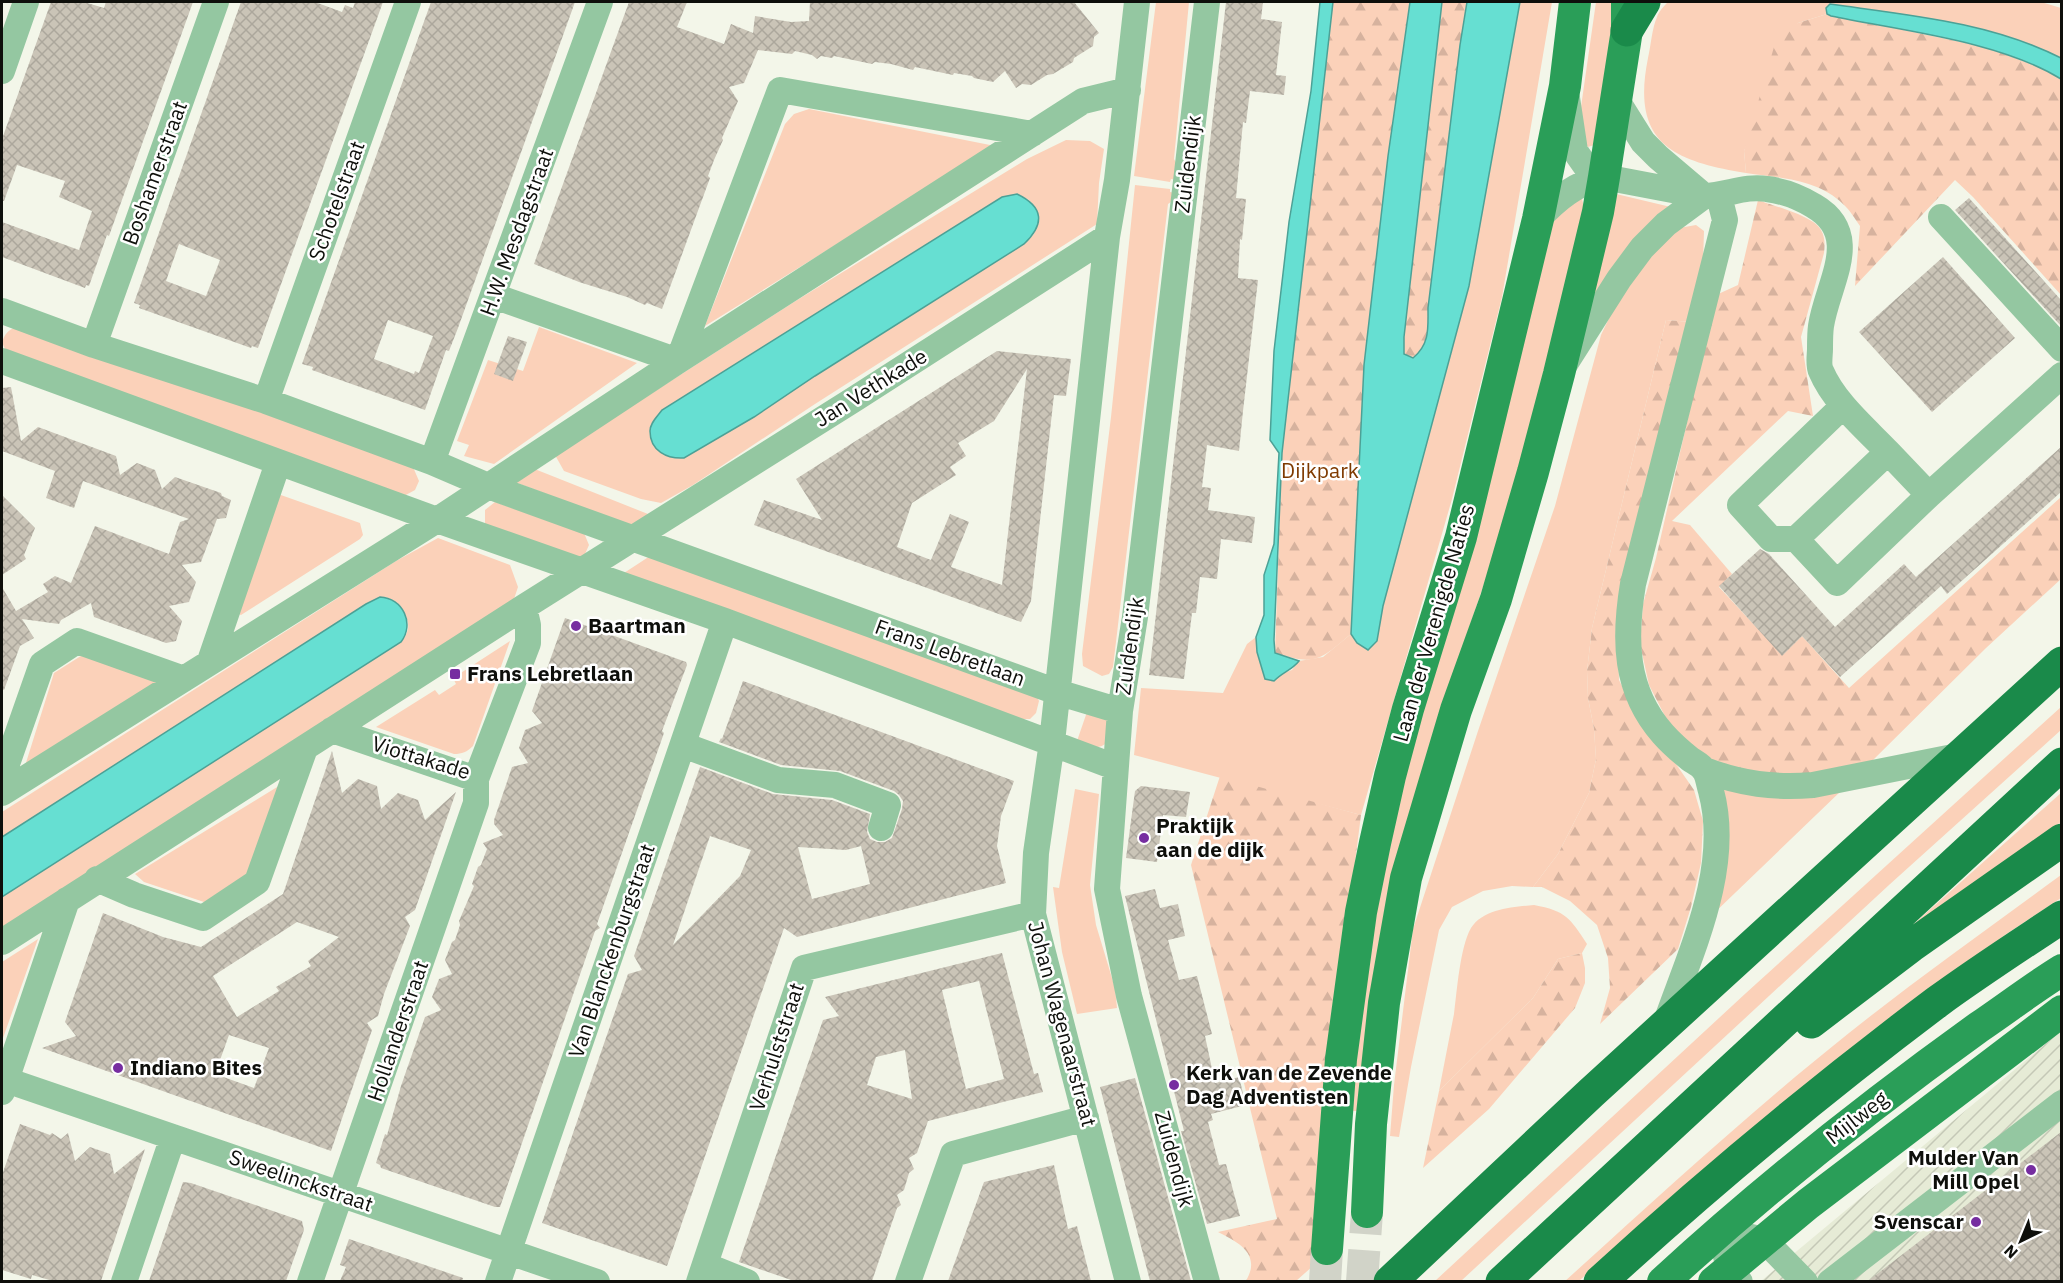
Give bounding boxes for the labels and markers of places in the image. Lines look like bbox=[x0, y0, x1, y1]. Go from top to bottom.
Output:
place label: Baartman bbox=[588, 611, 686, 639]
marker: Baartman bbox=[569, 619, 583, 633]
place label: Frans Lebretlaan bbox=[467, 659, 633, 687]
marker: Frans Lebretlaan bbox=[448, 667, 462, 681]
place label: Praktijk aan de dijk bbox=[1156, 811, 1265, 863]
marker: Praktijk aan de dijk bbox=[1137, 831, 1151, 845]
place label: Indiano Bites bbox=[130, 1053, 262, 1081]
place label: Kerk van de Zevende Dag Adventisten bbox=[1186, 1058, 1392, 1110]
marker: Indiano Bites bbox=[111, 1061, 125, 1075]
marker: Kerk van de Zevende Dag Adventisten bbox=[1167, 1078, 1181, 1092]
place label: Mulder Van Mill Opel bbox=[1908, 1143, 2019, 1195]
marker: Mulder Van Mill Opel bbox=[2024, 1163, 2038, 1177]
place label: Svenscar bbox=[1874, 1207, 1965, 1235]
marker: Svenscar bbox=[1969, 1215, 1983, 1229]

